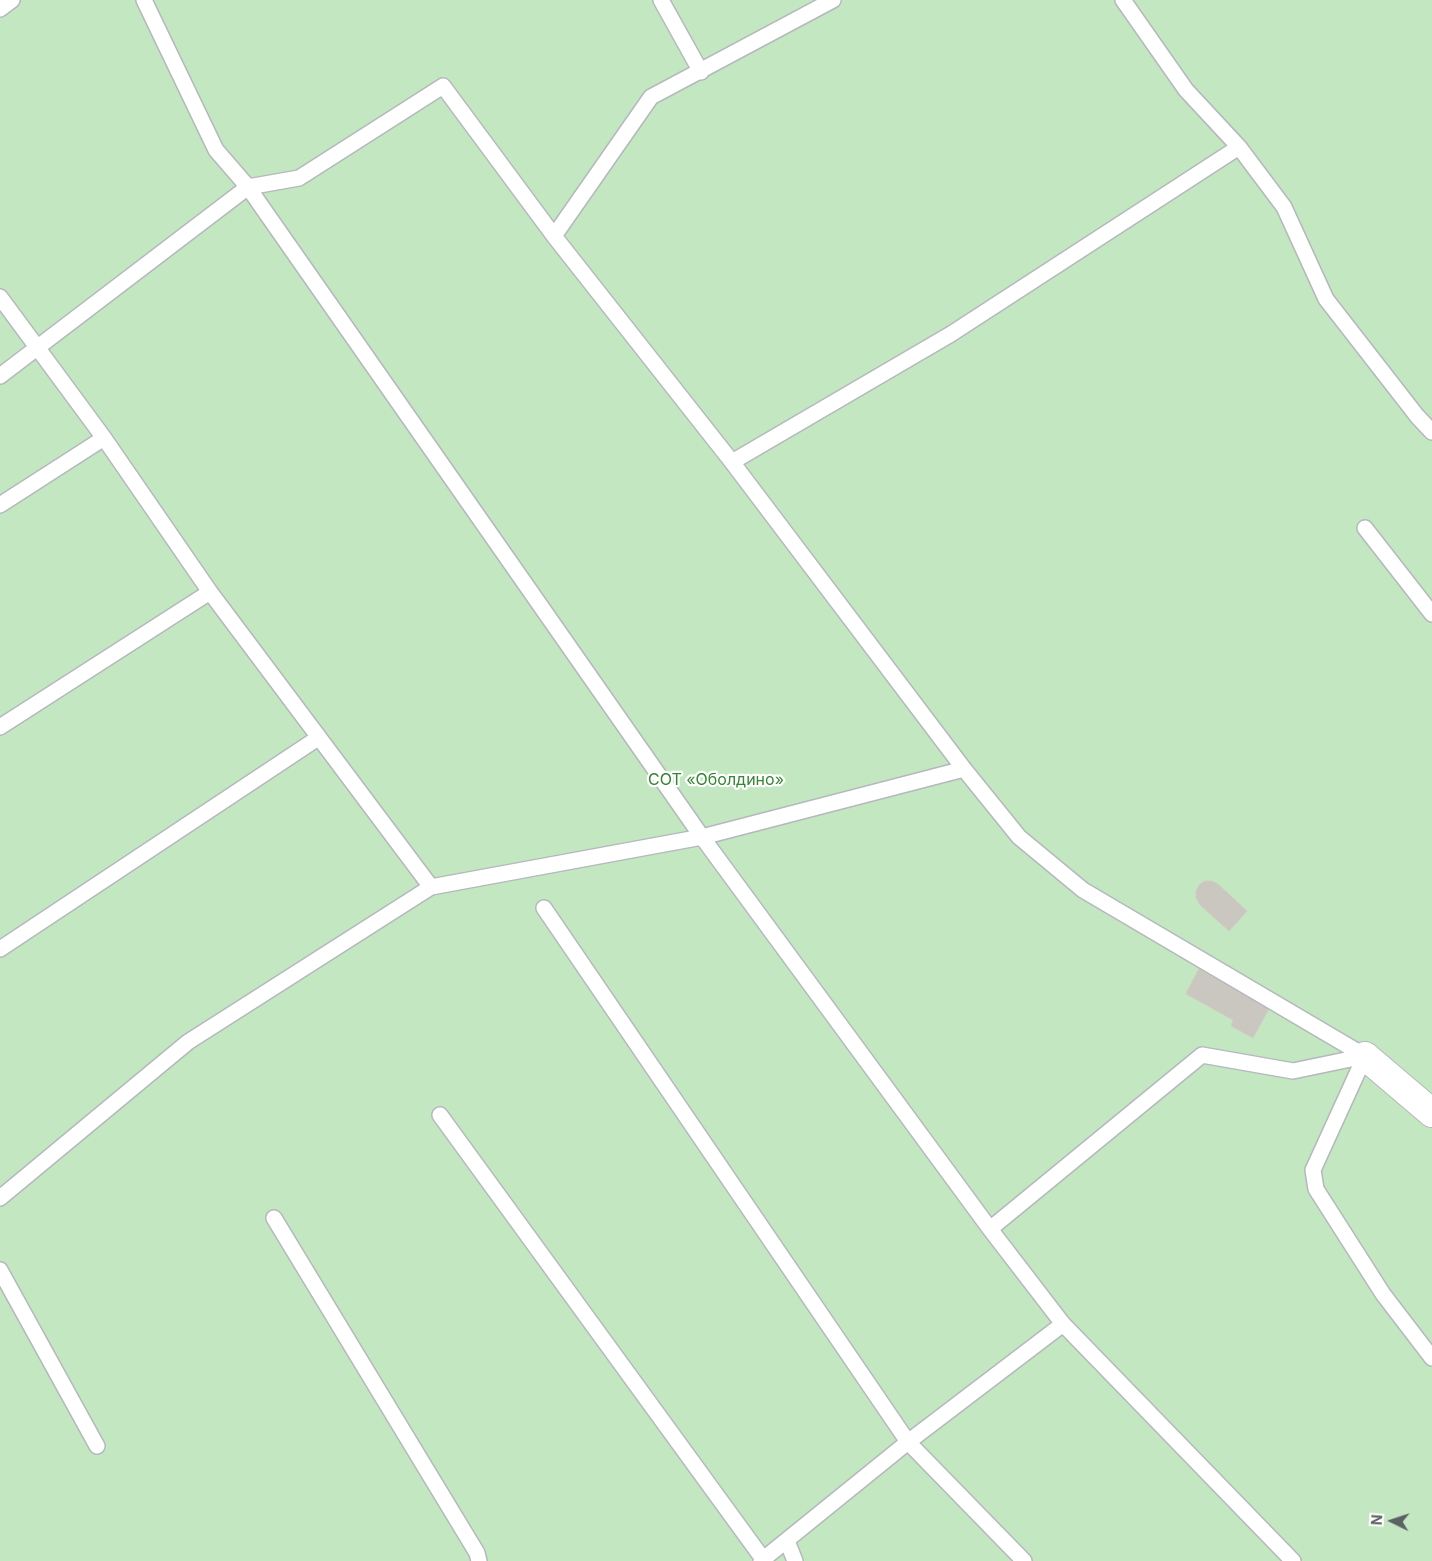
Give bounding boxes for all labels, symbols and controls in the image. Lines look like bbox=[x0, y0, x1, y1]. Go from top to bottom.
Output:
park label: СОТ «Оболдино» bbox=[648, 770, 784, 790]
north arrow bbox=[1367, 1496, 1417, 1546]
text: N bbox=[1368, 1514, 1385, 1526]

